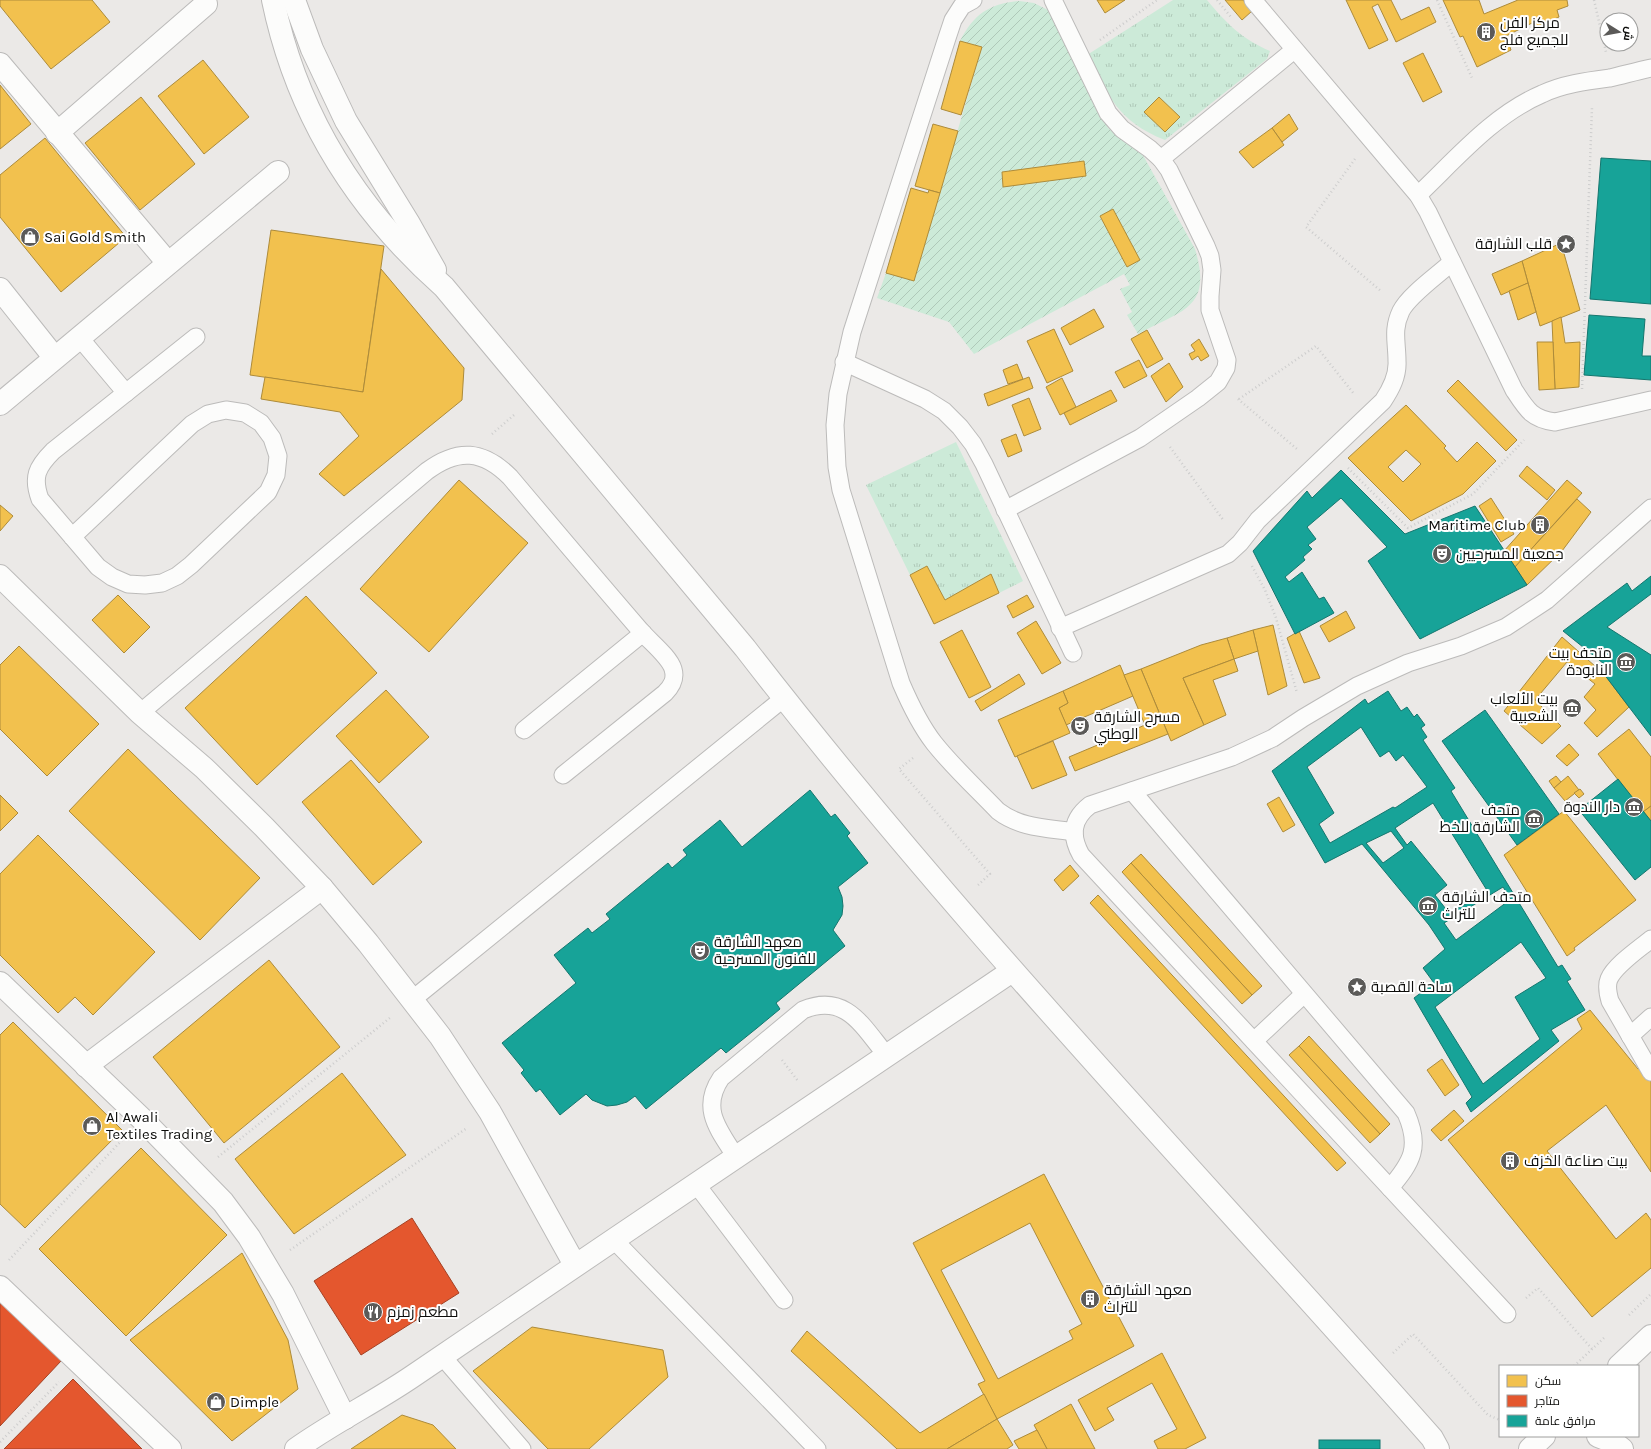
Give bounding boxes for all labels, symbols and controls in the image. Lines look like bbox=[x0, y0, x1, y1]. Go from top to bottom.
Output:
north arrow bbox=[1599, 12, 1639, 52]
place label: مركز الفن للجميع فلج bbox=[1500, 14, 1568, 51]
building icon: مركز الفن للجميع فلج bbox=[1475, 21, 1497, 43]
text: ش bbox=[1621, 26, 1636, 42]
shop icon: Sai Gold Smith bbox=[19, 226, 41, 248]
place label: Sai Gold Smith bbox=[44, 228, 146, 246]
place icon: قلب الشارقة bbox=[1555, 233, 1577, 255]
place label: قلب الشارقة bbox=[1475, 235, 1552, 253]
building icon: Maritime Club bbox=[1529, 514, 1551, 536]
place label: Maritime Club bbox=[1428, 516, 1526, 534]
theatre icon: جمعية المسرحيين bbox=[1431, 543, 1453, 565]
place label: جمعية المسرحيين bbox=[1456, 545, 1564, 564]
place label: متحف بيت النابودة bbox=[1549, 644, 1612, 679]
museum icon: متحف بيت النابودة bbox=[1615, 651, 1637, 673]
place label: بيت الألعاب الشعبية bbox=[1490, 690, 1558, 725]
museum icon: بيت الألعاب الشعبية bbox=[1561, 697, 1583, 719]
place label: مسرح الشارقة الوطني bbox=[1094, 708, 1180, 746]
theatre icon: مسرح الشارقة الوطني bbox=[1069, 715, 1091, 737]
museum icon: دار الندوة bbox=[1623, 796, 1645, 818]
place label: دار الندوة bbox=[1564, 798, 1620, 816]
place label: متحف الشارقة للخط bbox=[1440, 801, 1520, 836]
museum icon: متحف الشارقة للخط bbox=[1523, 808, 1545, 830]
place label: متحف الشارقة للتراث bbox=[1442, 888, 1532, 923]
museum icon: متحف الشارقة للتراث bbox=[1417, 895, 1439, 917]
place label: معهد الشارقة للفنون المسرحية bbox=[714, 933, 816, 969]
theatre icon: معهد الشارقة للفنون المسرحية bbox=[689, 940, 711, 962]
place icon: ساحة القصبة bbox=[1346, 976, 1368, 998]
place label: ساحة القصبة bbox=[1371, 978, 1452, 996]
place label: Al Awali Textiles Trading bbox=[106, 1108, 213, 1143]
shop icon: Al Awali Textiles Trading bbox=[81, 1115, 103, 1137]
building icon: بيت صناعة الخزف bbox=[1499, 1150, 1521, 1172]
place label: بيت صناعة الخزف bbox=[1524, 1152, 1628, 1170]
place label: معهد الشارقة للتراث bbox=[1104, 1281, 1192, 1316]
building icon: معهد الشارقة للتراث bbox=[1079, 1288, 1101, 1310]
restaurant icon: مطعم زمزم bbox=[362, 1301, 384, 1323]
place label: مطعم زمزم bbox=[387, 1303, 458, 1322]
legend bbox=[1499, 1365, 1639, 1437]
text: سكن bbox=[1535, 1374, 1561, 1388]
shop icon: Dimple bbox=[205, 1391, 227, 1413]
place label: Dimple bbox=[230, 1393, 279, 1411]
text: متاجر bbox=[1534, 1394, 1560, 1408]
text: مرافق عامة bbox=[1535, 1414, 1596, 1428]

